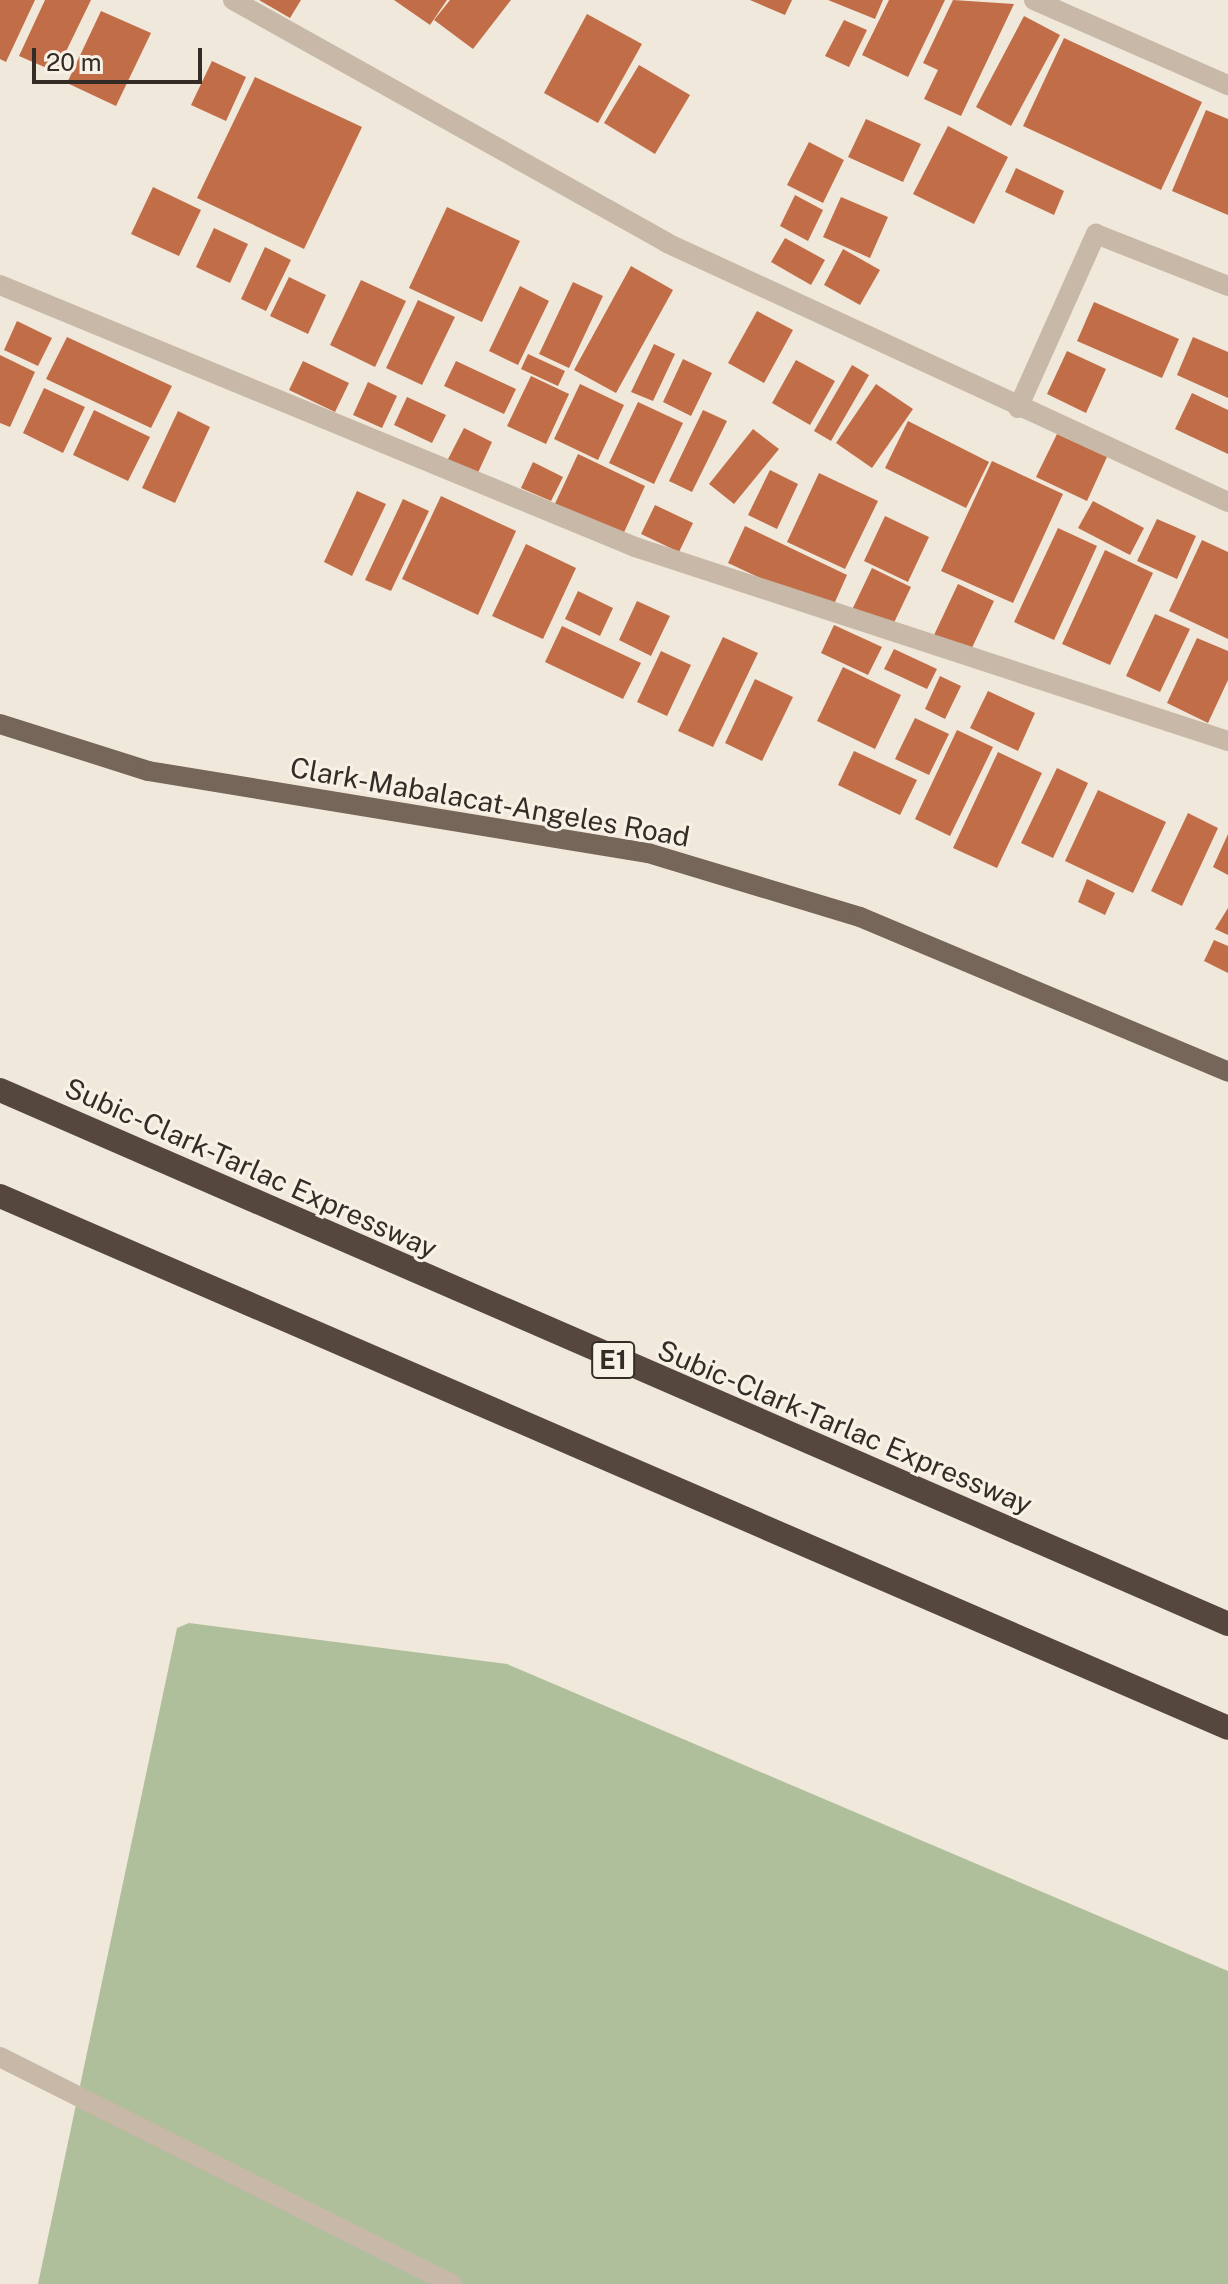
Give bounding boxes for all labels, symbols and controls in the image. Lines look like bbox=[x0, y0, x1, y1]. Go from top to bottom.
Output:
scale bar bbox=[36, 32, 206, 82]
text: 20 m bbox=[46, 48, 102, 76]
street label: Clark-Mabalacat-Angeles Road bbox=[288, 750, 692, 854]
street label: Subic-Clark-Tarlac Expressway bbox=[60, 1071, 442, 1265]
street label: Subic-Clark-Tarlac Expressway bbox=[653, 1333, 1037, 1521]
road number: E1 bbox=[591, 1338, 635, 1382]

